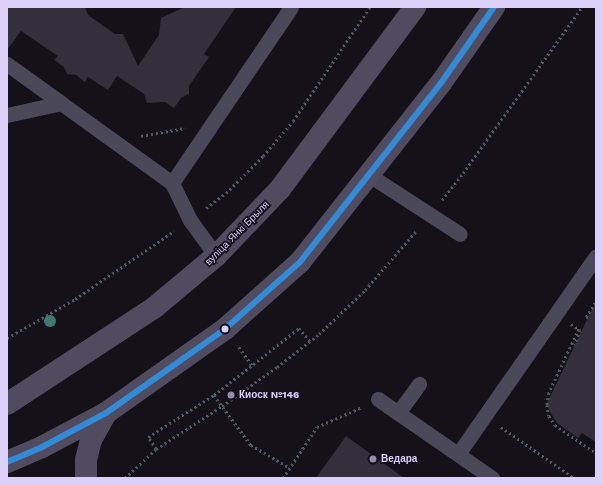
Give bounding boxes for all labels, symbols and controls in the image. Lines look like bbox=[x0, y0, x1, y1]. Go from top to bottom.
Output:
street label: вуліца Янкі Брыля bbox=[202, 198, 272, 268]
unlabelled marker bbox=[220, 324, 230, 334]
place label: Киоск №146 bbox=[239, 389, 299, 401]
marker: Киоск №146 bbox=[226, 390, 236, 400]
place label: Ведара bbox=[381, 453, 417, 465]
marker: Ведара bbox=[368, 454, 378, 464]

